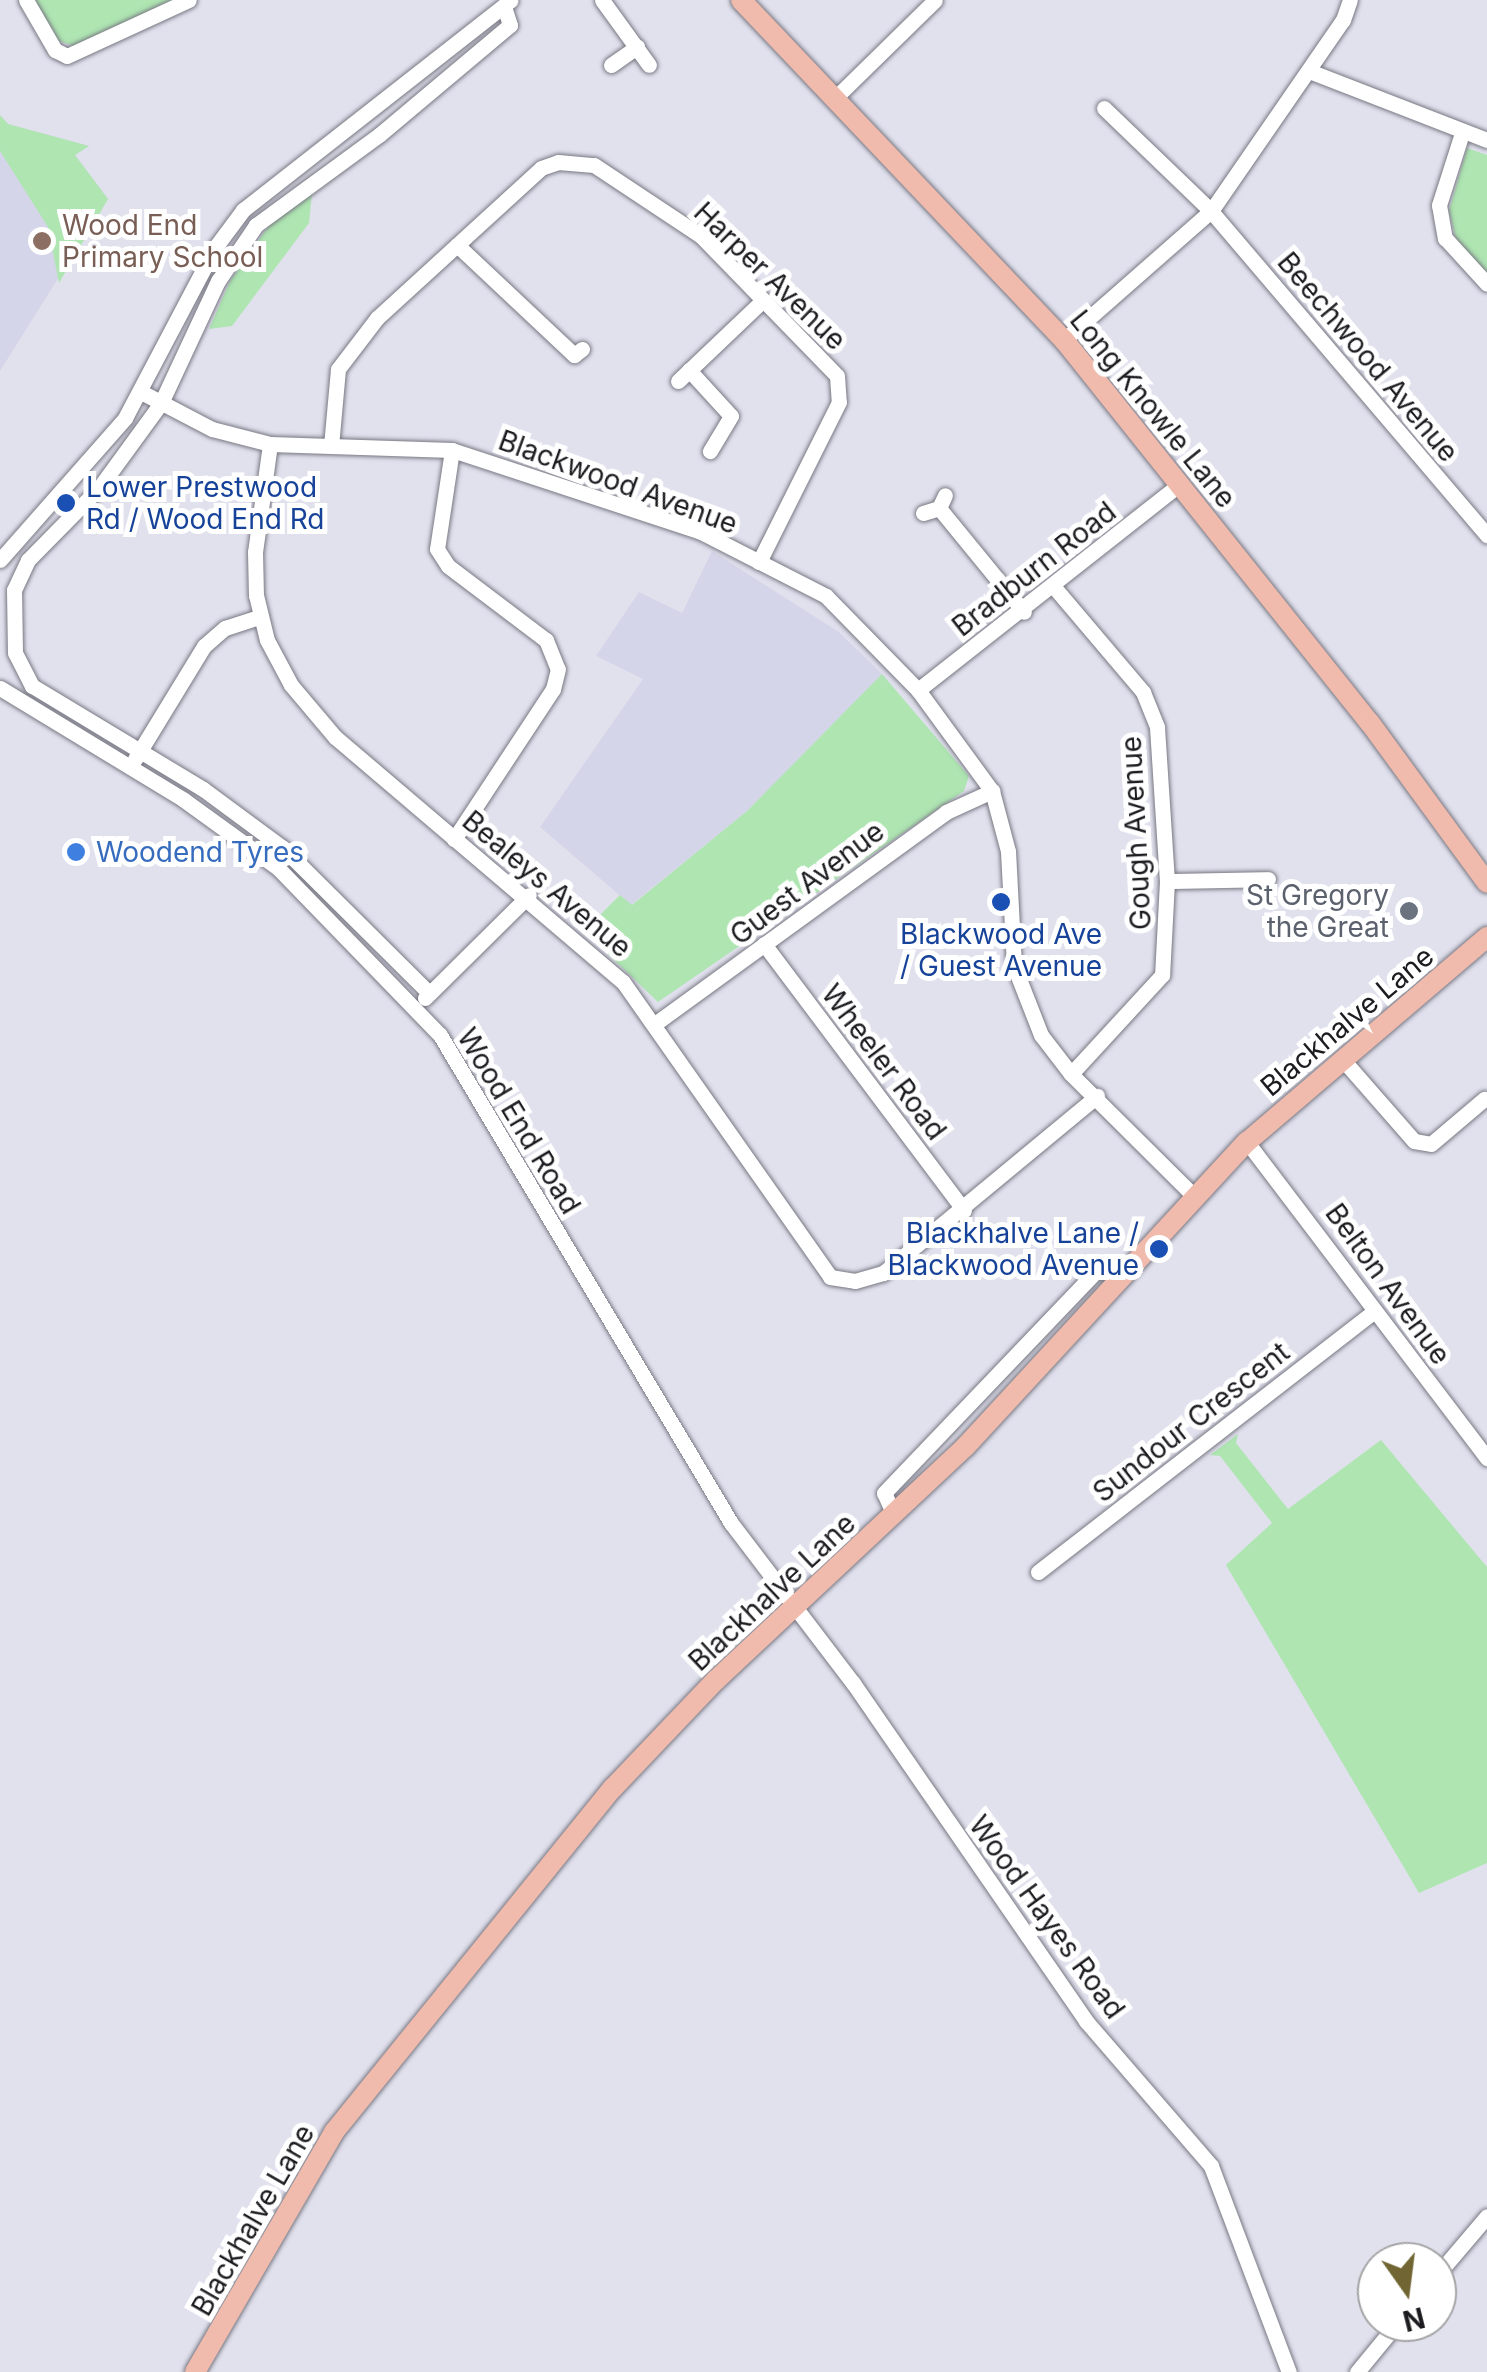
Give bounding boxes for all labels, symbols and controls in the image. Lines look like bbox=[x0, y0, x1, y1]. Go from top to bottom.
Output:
street label: Harper Avenue bbox=[687, 195, 853, 357]
place label: Wood End Primary School bbox=[62, 208, 263, 274]
marker: Wood End Primary School bbox=[31, 230, 53, 252]
street label: Beechwood Avenue bbox=[1271, 246, 1465, 468]
street label: Long Knowle Lane bbox=[1063, 304, 1243, 514]
street label: Blackwood Avenue bbox=[494, 423, 742, 541]
place label: Lower Prestwood Rd / Wood End Rd bbox=[86, 470, 325, 536]
marker: Lower Prestwood Rd / Wood End Rd bbox=[55, 492, 77, 514]
street label: Bradburn Road bbox=[945, 495, 1123, 643]
street label: Gough Avenue bbox=[1114, 735, 1158, 931]
street label: Bealeys Avenue bbox=[456, 804, 638, 964]
street label: Guest Avenue bbox=[723, 814, 891, 952]
place label: Woodend Tyres bbox=[96, 835, 304, 869]
marker: Woodend Tyres bbox=[65, 841, 87, 863]
place label: St Gregory the Great bbox=[1246, 878, 1389, 944]
marker: Blackwood Ave / Guest Avenue bbox=[990, 891, 1012, 913]
marker: St Gregory the Great bbox=[1398, 900, 1420, 922]
place label: Blackwood Ave / Guest Avenue bbox=[900, 917, 1102, 983]
street label: Blackhalve Lane bbox=[1254, 939, 1440, 1103]
street label: Wheeler Road bbox=[815, 978, 953, 1146]
street label: Wood End Road bbox=[450, 1022, 588, 1220]
street label: Belton Avenue bbox=[1318, 1197, 1458, 1371]
place label: Blackhalve Lane / Blackwood Avenue bbox=[887, 1216, 1139, 1282]
marker: Blackhalve Lane / Blackwood Avenue bbox=[1148, 1238, 1170, 1260]
street label: Sundour Crescent bbox=[1086, 1335, 1296, 1509]
street label: Blackhalve Lane bbox=[682, 1506, 862, 1678]
street label: Wood Hayes Road bbox=[962, 1809, 1132, 2025]
street label: Blackhalve Lane bbox=[185, 2118, 321, 2322]
north arrow bbox=[1357, 2242, 1457, 2342]
text: N bbox=[1399, 2300, 1428, 2338]

